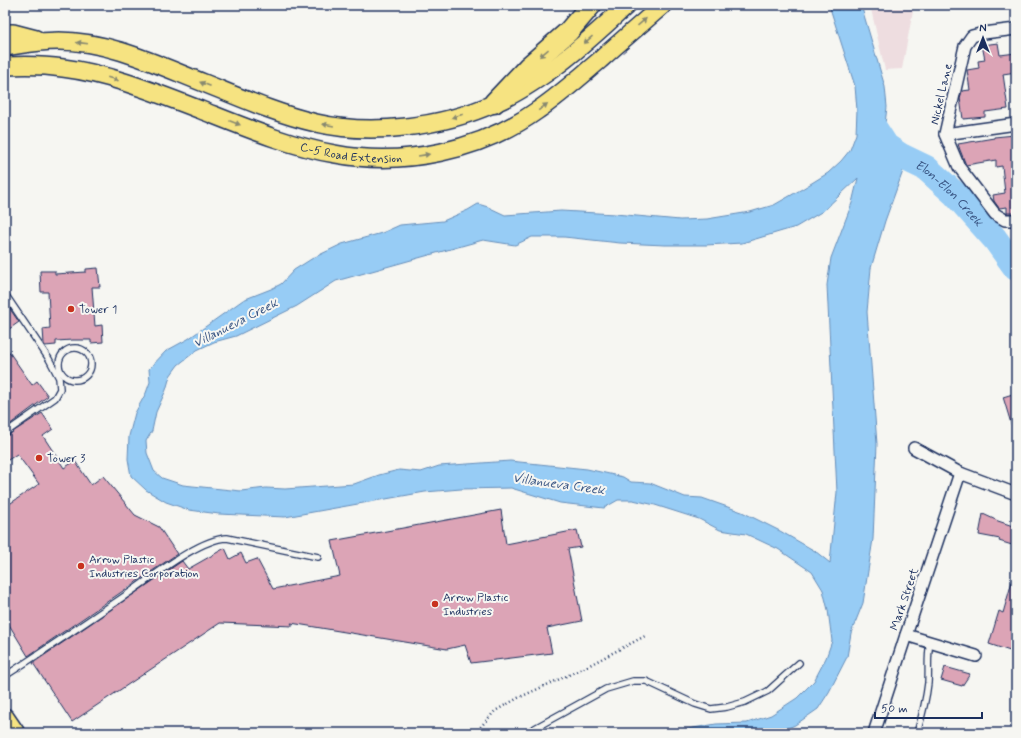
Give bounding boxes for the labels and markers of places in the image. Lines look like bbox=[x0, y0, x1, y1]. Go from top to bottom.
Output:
place label: Tower 1 bbox=[79, 302, 117, 318]
marker: Tower 1 bbox=[66, 304, 76, 314]
place label: Tower 3 bbox=[47, 451, 86, 467]
marker: Tower 3 bbox=[34, 453, 44, 463]
place label: Arrow Plastic Industries Corporation bbox=[89, 552, 199, 582]
marker: Arrow Plastic Industries Corporation bbox=[76, 561, 86, 571]
place label: Arrow Plastic Industries bbox=[443, 590, 508, 620]
marker: Arrow Plastic Industries bbox=[430, 599, 440, 609]

